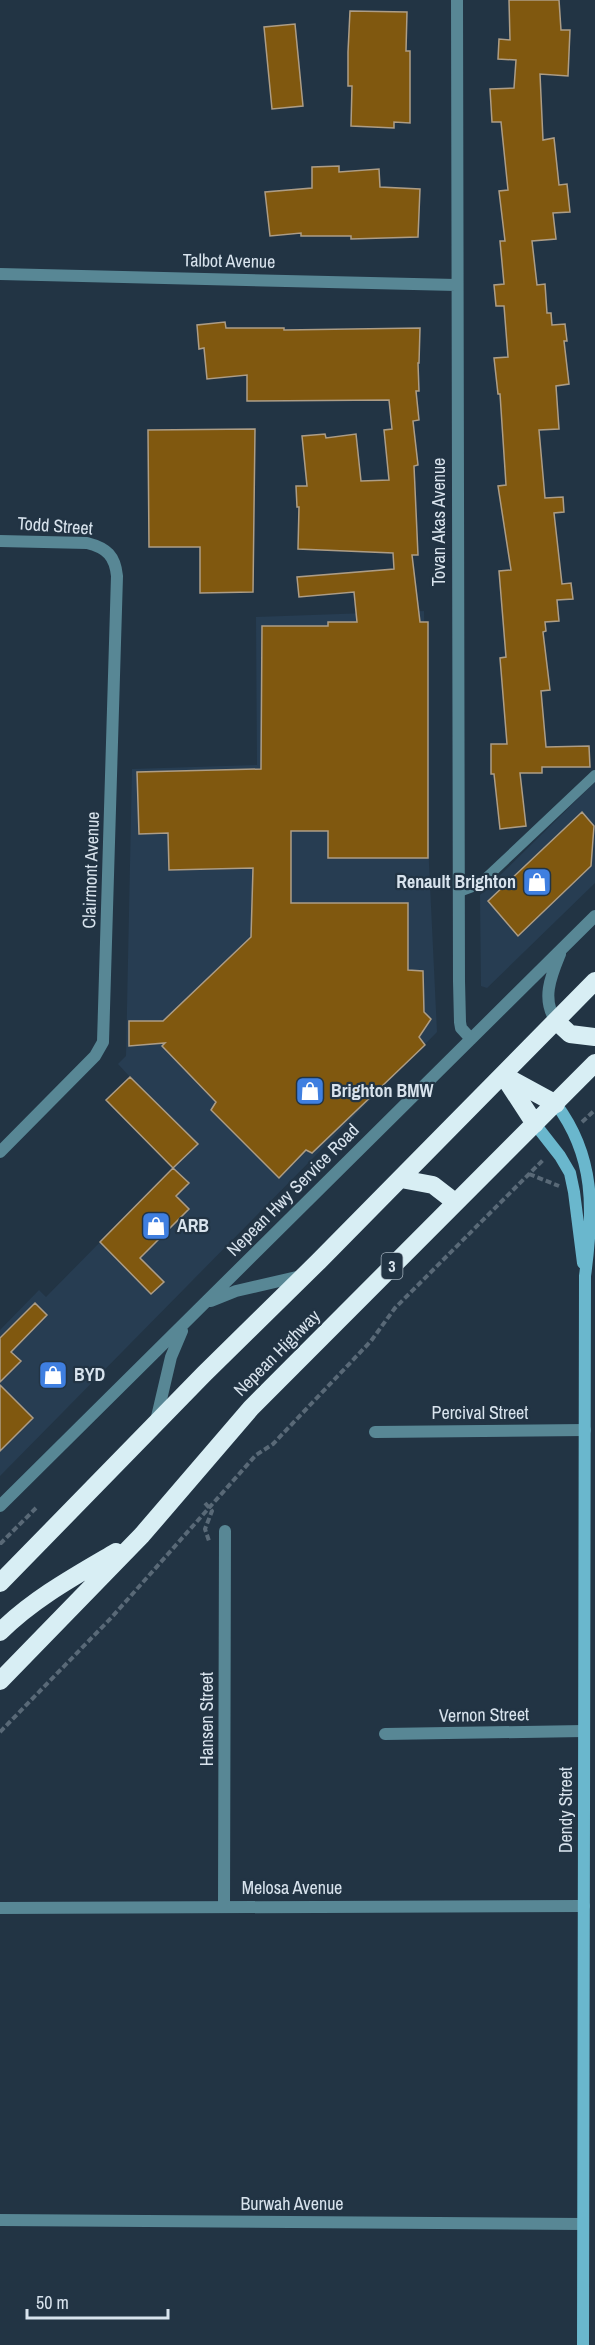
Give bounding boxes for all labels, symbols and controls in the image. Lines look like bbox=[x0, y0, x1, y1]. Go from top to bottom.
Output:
street label: Talbot Avenue bbox=[182, 247, 276, 274]
street label: Tovan Akas Avenue bbox=[426, 458, 451, 586]
street label: Todd Street bbox=[17, 510, 94, 541]
street label: Clairmont Avenue bbox=[76, 811, 105, 929]
shop icon: Renault Brighton bbox=[521, 866, 553, 898]
place label: Renault Brighton bbox=[396, 869, 516, 894]
shop icon: Brighton BMW bbox=[294, 1075, 326, 1107]
place label: Brighton BMW bbox=[331, 1078, 434, 1103]
street label: Nepean Hwy Service Road bbox=[221, 1118, 364, 1261]
shop icon: ARB bbox=[140, 1210, 172, 1242]
place label: ARB bbox=[177, 1213, 209, 1238]
road number: 3 bbox=[382, 1253, 402, 1279]
street label: Nepean Highway bbox=[228, 1303, 326, 1402]
shop icon: BYD bbox=[37, 1359, 69, 1391]
place label: BYD bbox=[74, 1362, 106, 1387]
street label: Percival Street bbox=[432, 1400, 528, 1425]
street label: Hansen Street bbox=[194, 1672, 219, 1766]
street label: Vernon Street bbox=[439, 1701, 529, 1728]
street label: Dendy Street bbox=[553, 1767, 578, 1853]
street label: Melosa Avenue bbox=[242, 1875, 342, 1900]
street label: Burwah Avenue bbox=[240, 2191, 344, 2216]
scale bar bbox=[27, 2282, 168, 2320]
text: 50 m bbox=[36, 2290, 69, 2315]

